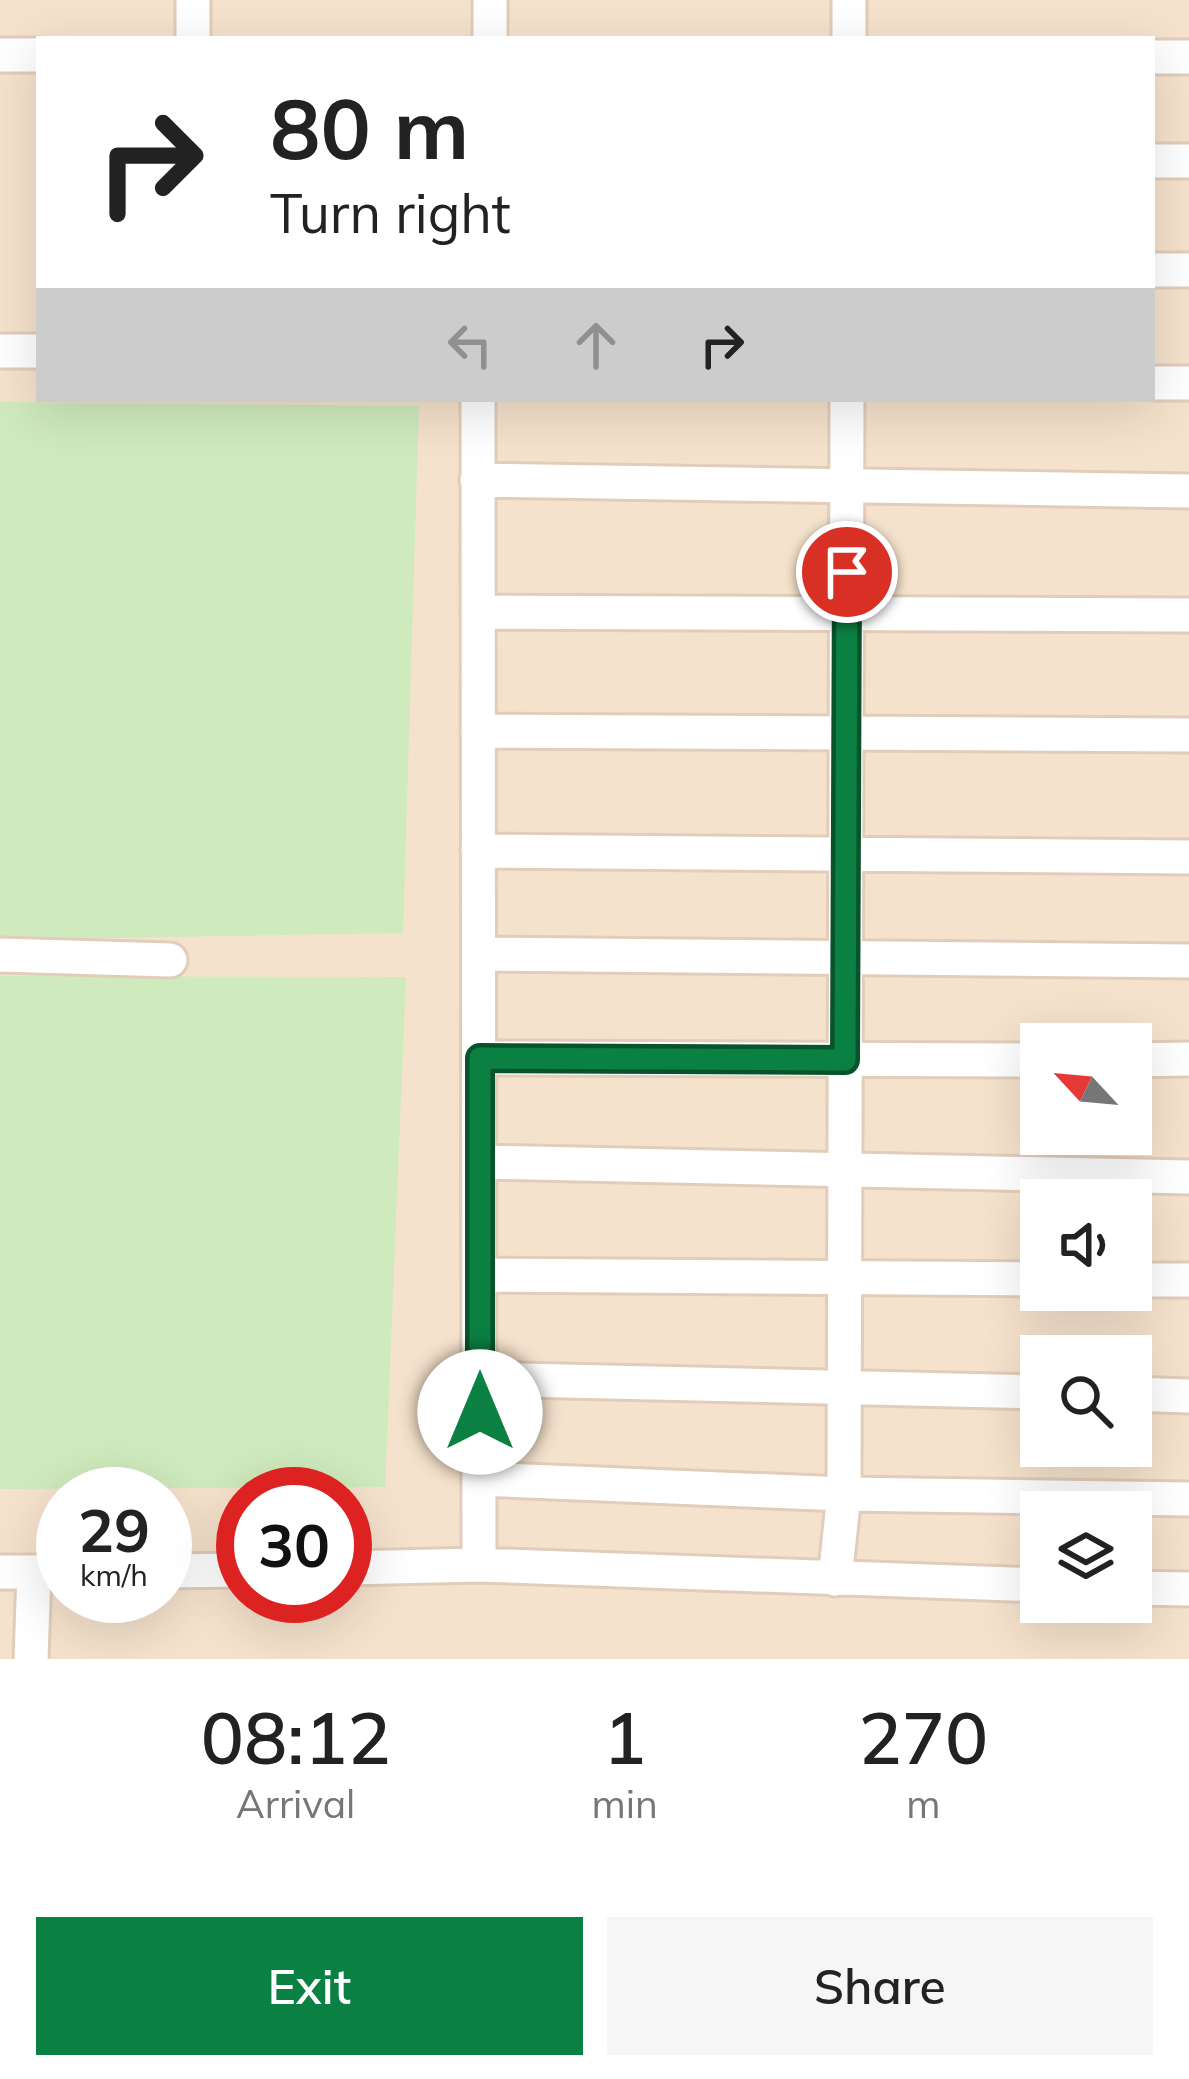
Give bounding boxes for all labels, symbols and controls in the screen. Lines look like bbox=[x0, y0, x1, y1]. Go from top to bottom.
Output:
text: 80 m bbox=[270, 75, 469, 180]
icon: right bbox=[72, 84, 228, 240]
text: Turn right bbox=[270, 179, 511, 247]
icon: left bbox=[437, 312, 503, 378]
icon: ahead bbox=[563, 312, 629, 378]
icon: right bbox=[689, 312, 755, 378]
pin bbox=[796, 521, 898, 623]
icon: arrive bbox=[814, 539, 880, 605]
north arrow bbox=[1020, 1023, 1152, 1155]
map controls bbox=[1020, 1023, 1152, 1623]
button: sound bbox=[1020, 1179, 1152, 1311]
button: search bbox=[1020, 1335, 1152, 1467]
position arrow bbox=[417, 1349, 543, 1475]
speed limit sign: 30 bbox=[216, 1467, 372, 1623]
button: layers bbox=[1020, 1491, 1152, 1623]
text: 29 bbox=[78, 1492, 150, 1567]
text: km/h bbox=[80, 1556, 148, 1594]
text: 08:12 bbox=[201, 1692, 391, 1782]
text: 1 bbox=[603, 1692, 646, 1782]
text: 270 bbox=[859, 1692, 988, 1782]
text: Arrival bbox=[236, 1779, 355, 1828]
text: min bbox=[591, 1779, 658, 1828]
text: m bbox=[906, 1779, 941, 1828]
button: Exit bbox=[36, 1917, 583, 2055]
button: Share bbox=[607, 1917, 1153, 2055]

